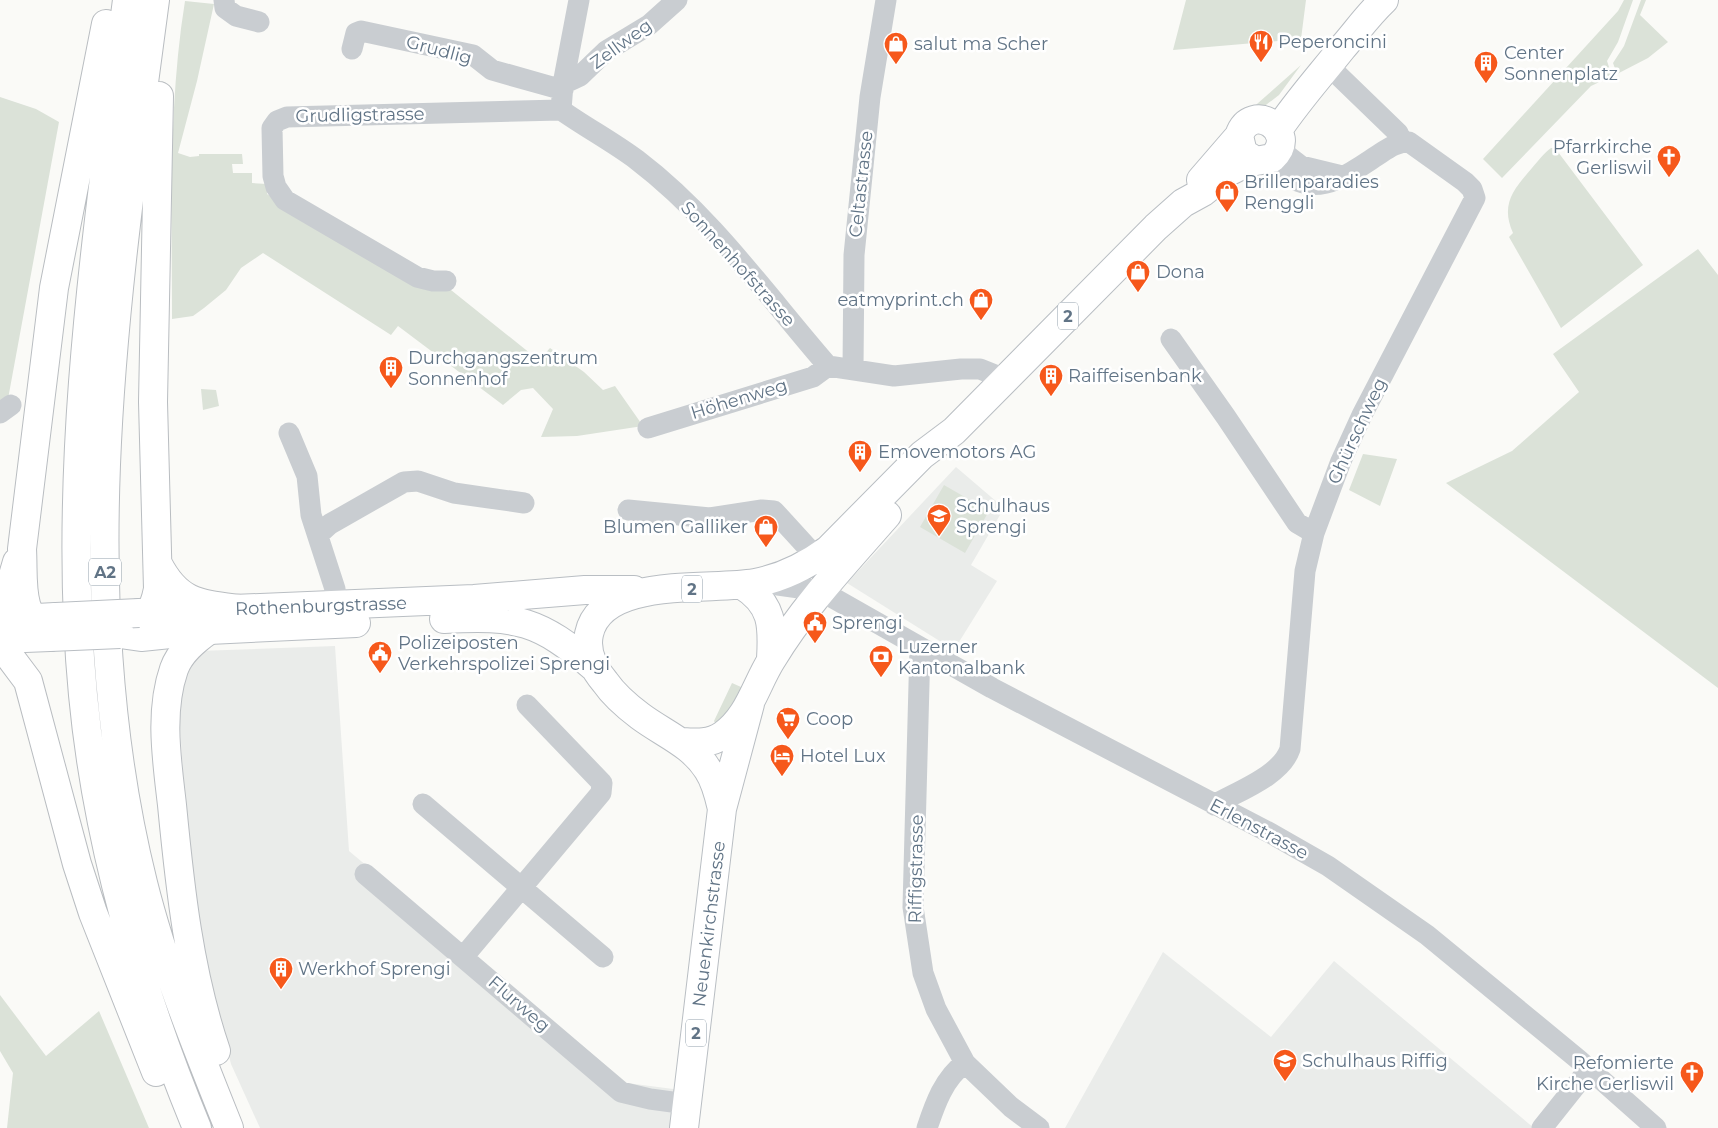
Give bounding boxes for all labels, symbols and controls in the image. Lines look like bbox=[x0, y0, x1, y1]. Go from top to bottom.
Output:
street label: Zellweg bbox=[586, 14, 656, 74]
restaurant icon: Peperoncini bbox=[1248, 29, 1274, 63]
street label: Grudlig bbox=[404, 31, 474, 69]
shop icon: salut ma Scher bbox=[883, 31, 909, 65]
place label: Peperoncini bbox=[1278, 31, 1387, 53]
place label: salut ma Scher bbox=[914, 33, 1048, 55]
place label: Center Sonnenplatz bbox=[1504, 42, 1618, 85]
building icon: Center Sonnenplatz bbox=[1473, 50, 1499, 84]
street label: Grudligstrasse bbox=[295, 103, 425, 127]
street label: Celtastrasse bbox=[844, 129, 878, 238]
place label: Pfarrkirche Gerliswil bbox=[1553, 136, 1652, 179]
church icon: Pfarrkirche Gerliswil bbox=[1656, 144, 1682, 178]
place label: Brillenparadies Renggli bbox=[1244, 171, 1379, 214]
shop icon: Brillenparadies Renggli bbox=[1214, 179, 1240, 213]
street label: Sonnenhofstrasse bbox=[676, 197, 800, 331]
shop icon: Dona bbox=[1125, 259, 1151, 293]
place label: Dona bbox=[1156, 261, 1205, 283]
shop icon: eatmyprint.ch bbox=[968, 287, 994, 321]
place label: eatmyprint.ch bbox=[837, 289, 964, 311]
road number: 2 bbox=[1058, 302, 1078, 330]
place label: Durchgangszentrum Sonnenhof bbox=[408, 347, 598, 390]
building icon: Durchgangszentrum Sonnenhof bbox=[378, 355, 404, 389]
building icon: Raiffeisenbank bbox=[1038, 363, 1064, 397]
place label: Raiffeisenbank bbox=[1068, 365, 1202, 387]
street label: Höhenweg bbox=[688, 374, 790, 424]
street label: Ghürschweg bbox=[1323, 374, 1391, 488]
building icon: Emovemotors AG bbox=[847, 439, 873, 473]
place label: Emovemotors AG bbox=[878, 441, 1036, 463]
place label: Schulhaus Sprengi bbox=[956, 495, 1050, 538]
school or university icon: Schulhaus Sprengi bbox=[926, 503, 952, 537]
shop icon: Blumen Galliker bbox=[753, 514, 779, 548]
place label: Blumen Galliker bbox=[603, 516, 748, 538]
road number: A2 bbox=[89, 558, 121, 586]
road number: 2 bbox=[682, 576, 702, 602]
street label: Rothenburgstrasse bbox=[235, 592, 407, 620]
public building icon: Sprengi bbox=[802, 610, 828, 644]
place label: Sprengi bbox=[832, 612, 902, 634]
place label: Polizeiposten Verkehrspolizei Sprengi bbox=[398, 632, 610, 675]
place label: Luzerner Kantonalbank bbox=[898, 636, 1025, 679]
public building icon: Polizeiposten Verkehrspolizei Sprengi bbox=[367, 640, 393, 674]
bank icon: Luzerner Kantonalbank bbox=[868, 644, 894, 678]
supermarket icon: Coop bbox=[775, 706, 801, 740]
place label: Coop bbox=[806, 708, 853, 730]
hotel icon: Hotel Lux bbox=[769, 743, 795, 777]
place label: Hotel Lux bbox=[800, 745, 886, 767]
street label: Erlenstrasse bbox=[1206, 794, 1312, 864]
street label: Riffigstrasse bbox=[904, 814, 928, 924]
street label: Neuenkirchstrasse bbox=[688, 840, 730, 1008]
building icon: Werkhof Sprengi bbox=[268, 956, 294, 990]
place label: Werkhof Sprengi bbox=[298, 958, 450, 980]
street label: Flurweg bbox=[484, 971, 554, 1037]
road number: 2 bbox=[686, 1020, 706, 1046]
school or university icon: Schulhaus Riffig bbox=[1272, 1048, 1298, 1082]
place label: Schulhaus Riffig bbox=[1302, 1050, 1448, 1072]
place label: Refomierte Kirche Gerliswil bbox=[1536, 1052, 1674, 1095]
church icon: Refomierte Kirche Gerliswil bbox=[1679, 1060, 1705, 1094]

